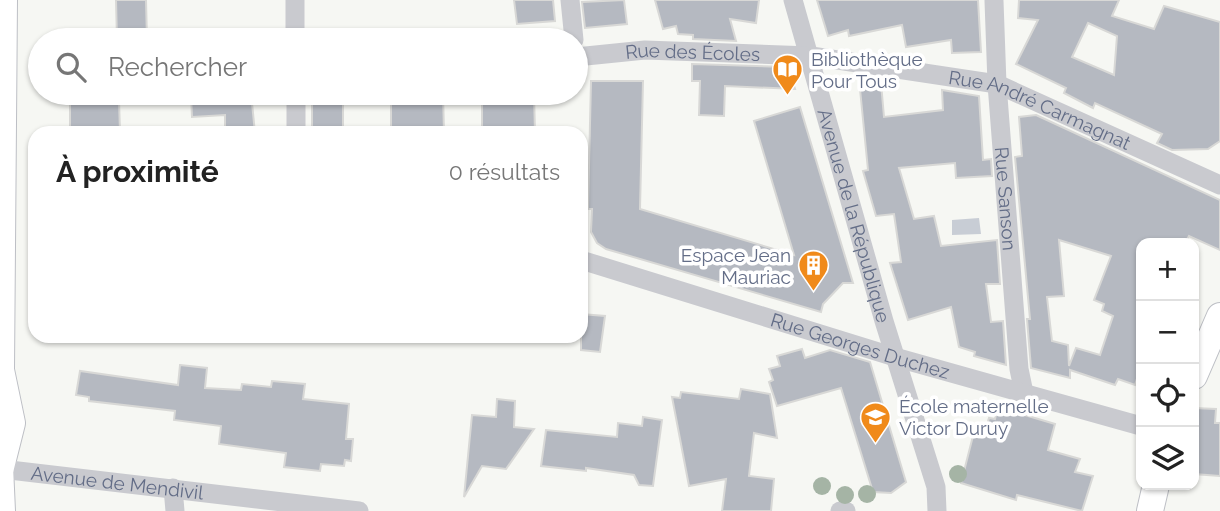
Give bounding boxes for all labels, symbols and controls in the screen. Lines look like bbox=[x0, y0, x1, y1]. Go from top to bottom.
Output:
search box bbox=[28, 28, 588, 105]
street label: Rue des Écoles bbox=[624, 39, 761, 65]
icon: search bbox=[52, 48, 90, 86]
place label: Bibliothèque Pour Tous bbox=[811, 48, 923, 92]
text: Rechercher bbox=[108, 52, 247, 82]
library icon: Bibliothèque Pour Tous bbox=[771, 53, 805, 97]
street label: Rue André Carmagnat bbox=[947, 66, 1135, 154]
street label: Avenue de la République bbox=[813, 106, 895, 325]
street label: Rue Sanson bbox=[991, 146, 1021, 251]
text: À proximité bbox=[56, 154, 219, 189]
text: 0 résultats bbox=[449, 158, 560, 185]
map controls bbox=[1136, 238, 1199, 490]
button: + bbox=[1136, 238, 1199, 301]
place label: Espace Jean Mauriac bbox=[681, 244, 791, 288]
building icon: Espace Jean Mauriac bbox=[797, 249, 831, 293]
button: − bbox=[1136, 301, 1199, 364]
street label: Rue Georges Duchez bbox=[768, 308, 952, 383]
button: locate bbox=[1136, 364, 1199, 427]
place label: École maternelle Victor Duruy bbox=[899, 395, 1049, 439]
school or university icon: École maternelle Victor Duruy bbox=[859, 400, 893, 444]
button: layers bbox=[1136, 427, 1199, 490]
street label: Avenue de Mendivil bbox=[30, 462, 206, 504]

